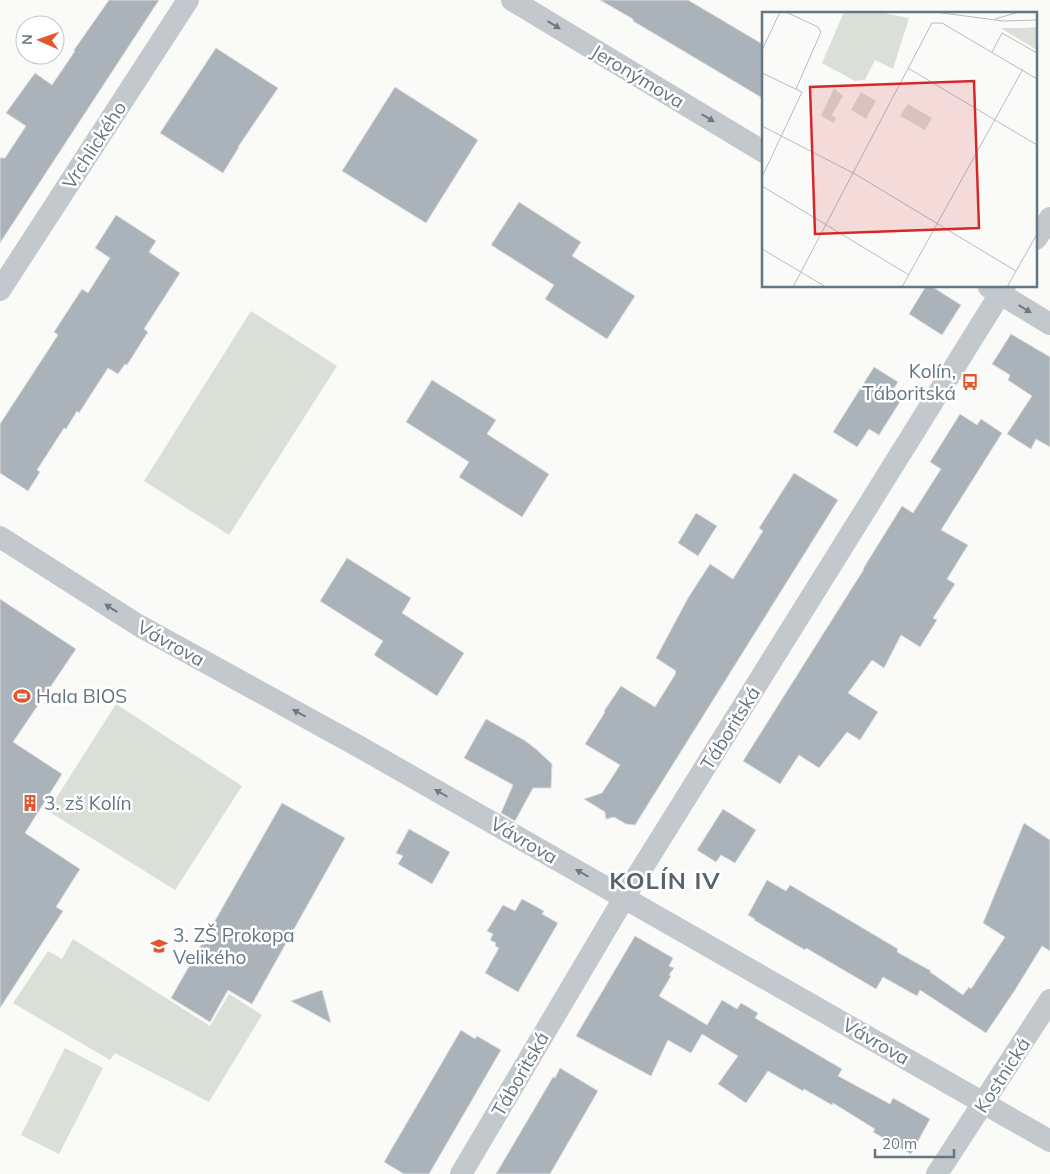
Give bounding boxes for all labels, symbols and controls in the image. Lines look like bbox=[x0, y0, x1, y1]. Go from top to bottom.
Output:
inset map bbox=[762, 12, 1038, 288]
north arrow bbox=[15, 15, 65, 65]
one-way arrow bbox=[547, 21, 560, 30]
text: N bbox=[18, 34, 36, 45]
street label: Jeronýmova bbox=[587, 39, 689, 113]
street label: Vrchlického bbox=[57, 97, 131, 193]
one-way arrow bbox=[702, 114, 715, 123]
one-way arrow bbox=[1019, 304, 1032, 313]
place label: Kolín, Táboritská bbox=[862, 359, 956, 405]
bus stop icon: Kolín, Táboritská bbox=[960, 372, 980, 392]
one-way arrow bbox=[105, 604, 118, 613]
street label: Vávrova bbox=[133, 615, 209, 671]
street label: Táboritská bbox=[695, 682, 765, 774]
place label: Hala BIOS bbox=[36, 684, 127, 708]
sports icon: Hala BIOS bbox=[12, 686, 32, 706]
one-way arrow bbox=[292, 709, 306, 717]
one-way arrow bbox=[434, 788, 447, 797]
place label: 3. zš Kolín bbox=[44, 791, 132, 815]
building icon: 3. zš Kolín bbox=[20, 793, 40, 813]
street label: Vávrova bbox=[486, 811, 562, 869]
district label: KOLÍN IV bbox=[609, 865, 721, 895]
one-way arrow bbox=[575, 869, 589, 877]
place label: 3. ZŠ Prokopa Velikého bbox=[173, 923, 295, 969]
school or university icon: 3. ZŠ Prokopa Velikého bbox=[149, 936, 169, 956]
street label: Vávrova bbox=[838, 1012, 914, 1070]
street label: Táboritská bbox=[486, 1027, 554, 1121]
street label: Kostnická bbox=[969, 1033, 1035, 1117]
scale bar bbox=[875, 1126, 954, 1158]
text: 20 m bbox=[882, 1134, 917, 1153]

